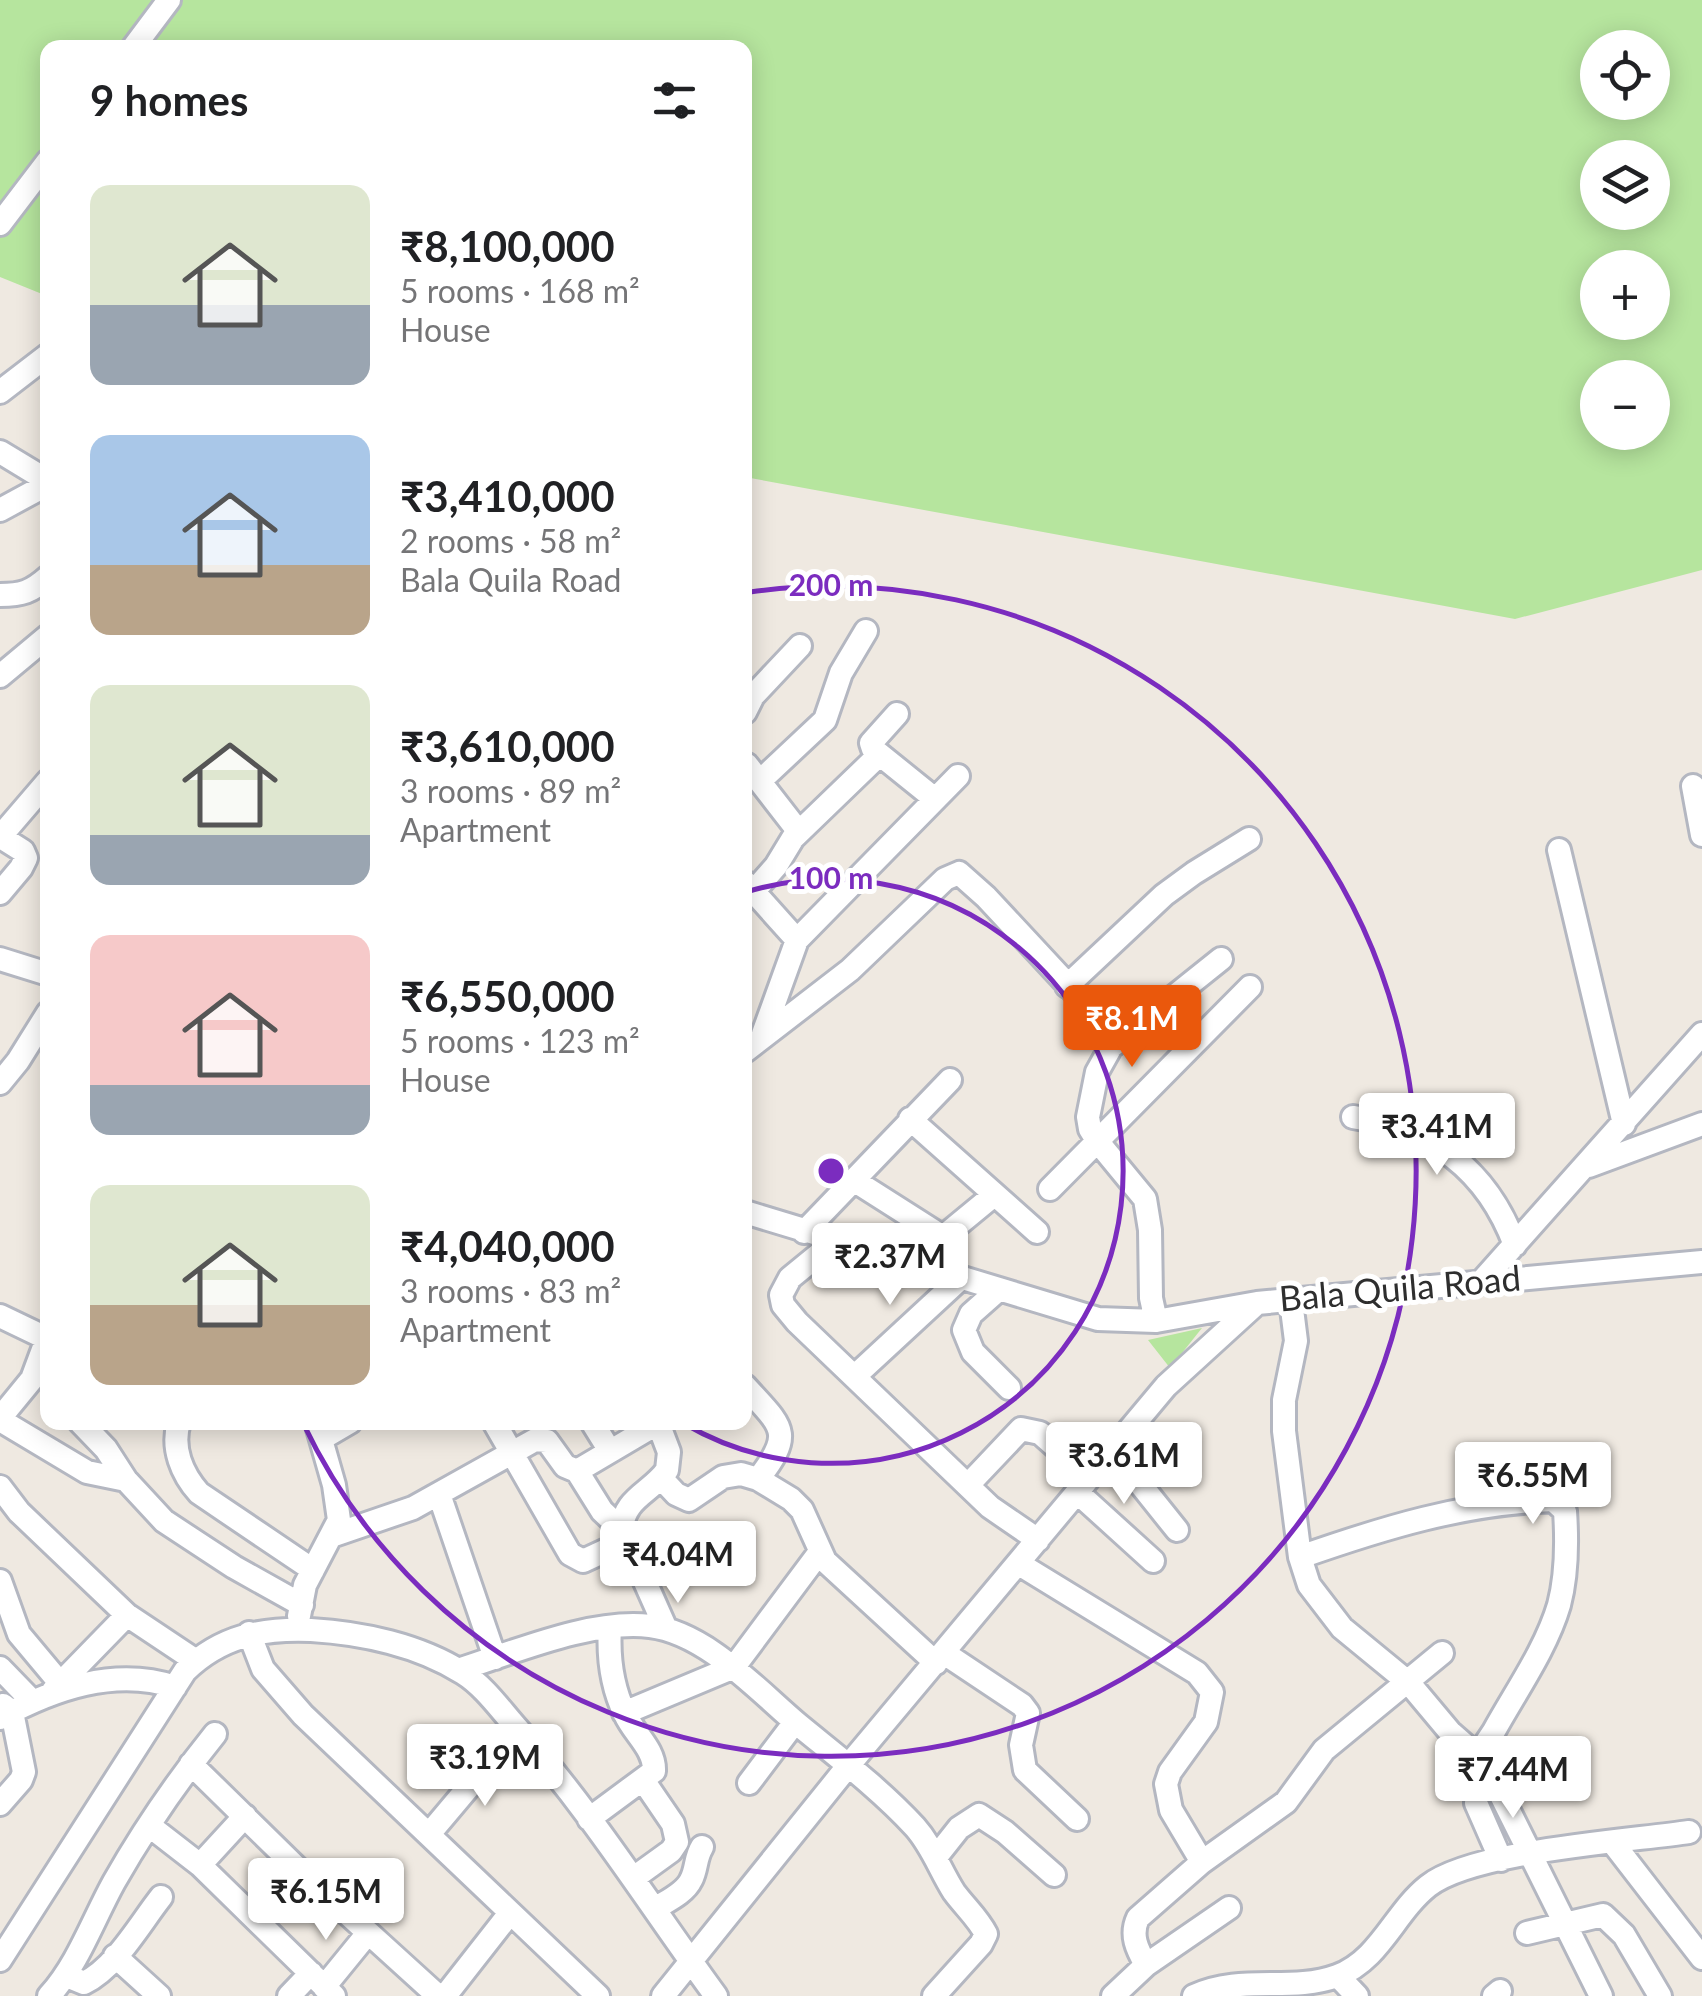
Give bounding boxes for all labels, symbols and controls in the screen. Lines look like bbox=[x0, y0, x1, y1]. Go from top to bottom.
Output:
map controls bbox=[1580, 30, 1670, 450]
button: locate bbox=[1580, 30, 1670, 120]
icon: filters bbox=[647, 73, 702, 128]
text: 9 homes bbox=[90, 75, 248, 125]
button: layers bbox=[1580, 140, 1670, 230]
text: ₹8,100,000 bbox=[400, 221, 615, 271]
icon: home bbox=[170, 225, 290, 345]
button: + bbox=[1580, 250, 1670, 340]
text: 5 rooms · 168 m² bbox=[400, 271, 640, 310]
text: House bbox=[400, 310, 491, 349]
button: − bbox=[1580, 360, 1670, 450]
text: ₹3,410,000 bbox=[400, 471, 615, 521]
icon: home bbox=[170, 475, 290, 595]
text: 2 rooms · 58 m² bbox=[400, 521, 621, 560]
text: Bala Quila Road bbox=[400, 560, 622, 599]
text: 200 m bbox=[789, 566, 873, 602]
text: ₹3,610,000 bbox=[400, 721, 615, 771]
icon: home bbox=[170, 725, 290, 845]
text: 3 rooms · 89 m² bbox=[400, 771, 621, 810]
text: Apartment bbox=[400, 810, 551, 849]
text: 100 m bbox=[789, 859, 873, 895]
text: ₹6,550,000 bbox=[400, 971, 615, 1021]
icon: home bbox=[170, 975, 290, 1095]
pin: ₹8.1M bbox=[1062, 985, 1202, 1070]
text: ₹8.1M bbox=[1085, 998, 1179, 1037]
text: 5 rooms · 123 m² bbox=[400, 1021, 640, 1060]
text: House bbox=[400, 1060, 491, 1099]
pin: ₹3.41M bbox=[1356, 1093, 1518, 1178]
text: ₹3.41M bbox=[1381, 1106, 1493, 1145]
centre of rings bbox=[813, 1153, 849, 1189]
text: ₹4,040,000 bbox=[400, 1221, 615, 1271]
pin: ₹2.37M bbox=[809, 1223, 971, 1308]
icon: home bbox=[170, 1225, 290, 1345]
text: ₹2.37M bbox=[834, 1236, 946, 1275]
street label: Bala Quila Road bbox=[1277, 1256, 1522, 1318]
text: 3 rooms · 83 m² bbox=[400, 1271, 621, 1310]
text: Apartment bbox=[400, 1310, 551, 1349]
pin: ₹3.61M bbox=[1043, 1422, 1205, 1507]
text: ₹3.61M bbox=[1068, 1435, 1180, 1474]
pin: ₹6.55M bbox=[1452, 1442, 1614, 1527]
text: ₹6.55M bbox=[1477, 1455, 1589, 1494]
pin: ₹4.04M bbox=[597, 1521, 759, 1606]
text: ₹4.04M bbox=[622, 1534, 734, 1573]
pin: ₹3.19M bbox=[404, 1724, 566, 1809]
pin: ₹7.44M bbox=[1432, 1736, 1594, 1821]
text: ₹3.19M bbox=[429, 1737, 541, 1776]
text: ₹7.44M bbox=[1457, 1749, 1569, 1788]
pin: ₹6.15M bbox=[245, 1858, 407, 1943]
text: ₹6.15M bbox=[270, 1871, 382, 1910]

